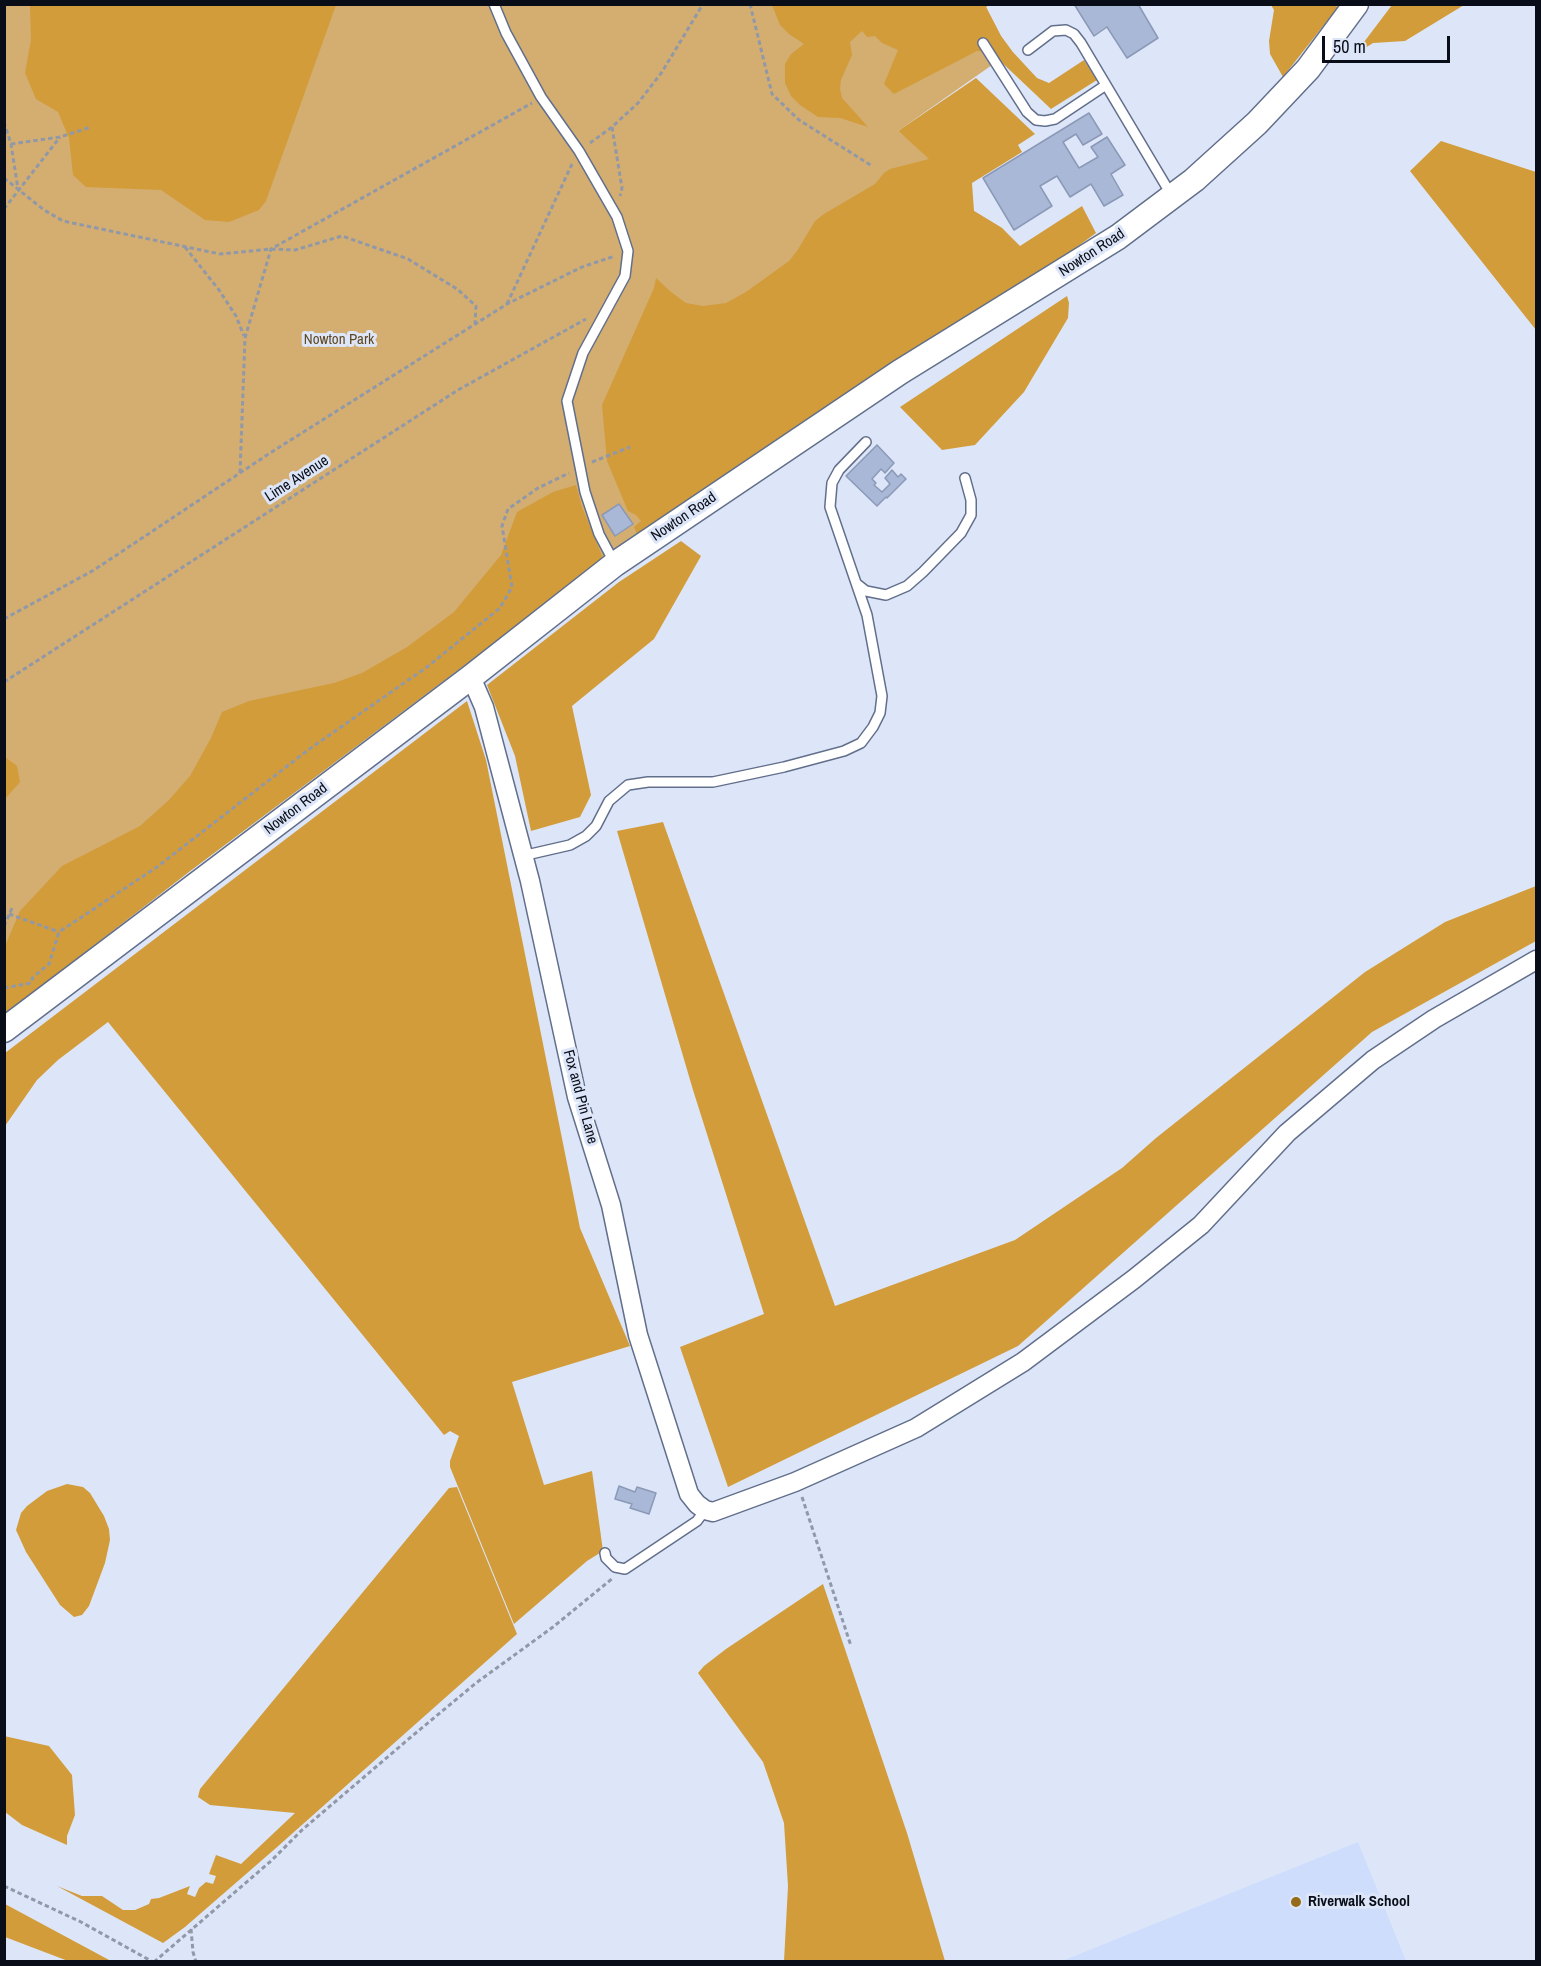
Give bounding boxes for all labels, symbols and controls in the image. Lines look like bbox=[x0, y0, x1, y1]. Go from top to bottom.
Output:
scale bar bbox=[1325, 24, 1452, 62]
text: 50 m bbox=[1333, 34, 1366, 59]
street label: Nowton Road bbox=[1056, 225, 1128, 281]
park label: Nowton Park bbox=[304, 331, 374, 349]
street label: Lime Avenue bbox=[262, 452, 332, 506]
street label: Nowton Road bbox=[648, 489, 720, 545]
street label: Nowton Road bbox=[261, 779, 331, 839]
street label: Fox and Pin Lane bbox=[559, 1048, 601, 1146]
place label: Riverwalk School bbox=[1308, 1893, 1410, 1911]
marker: Riverwalk School bbox=[1289, 1895, 1303, 1909]

